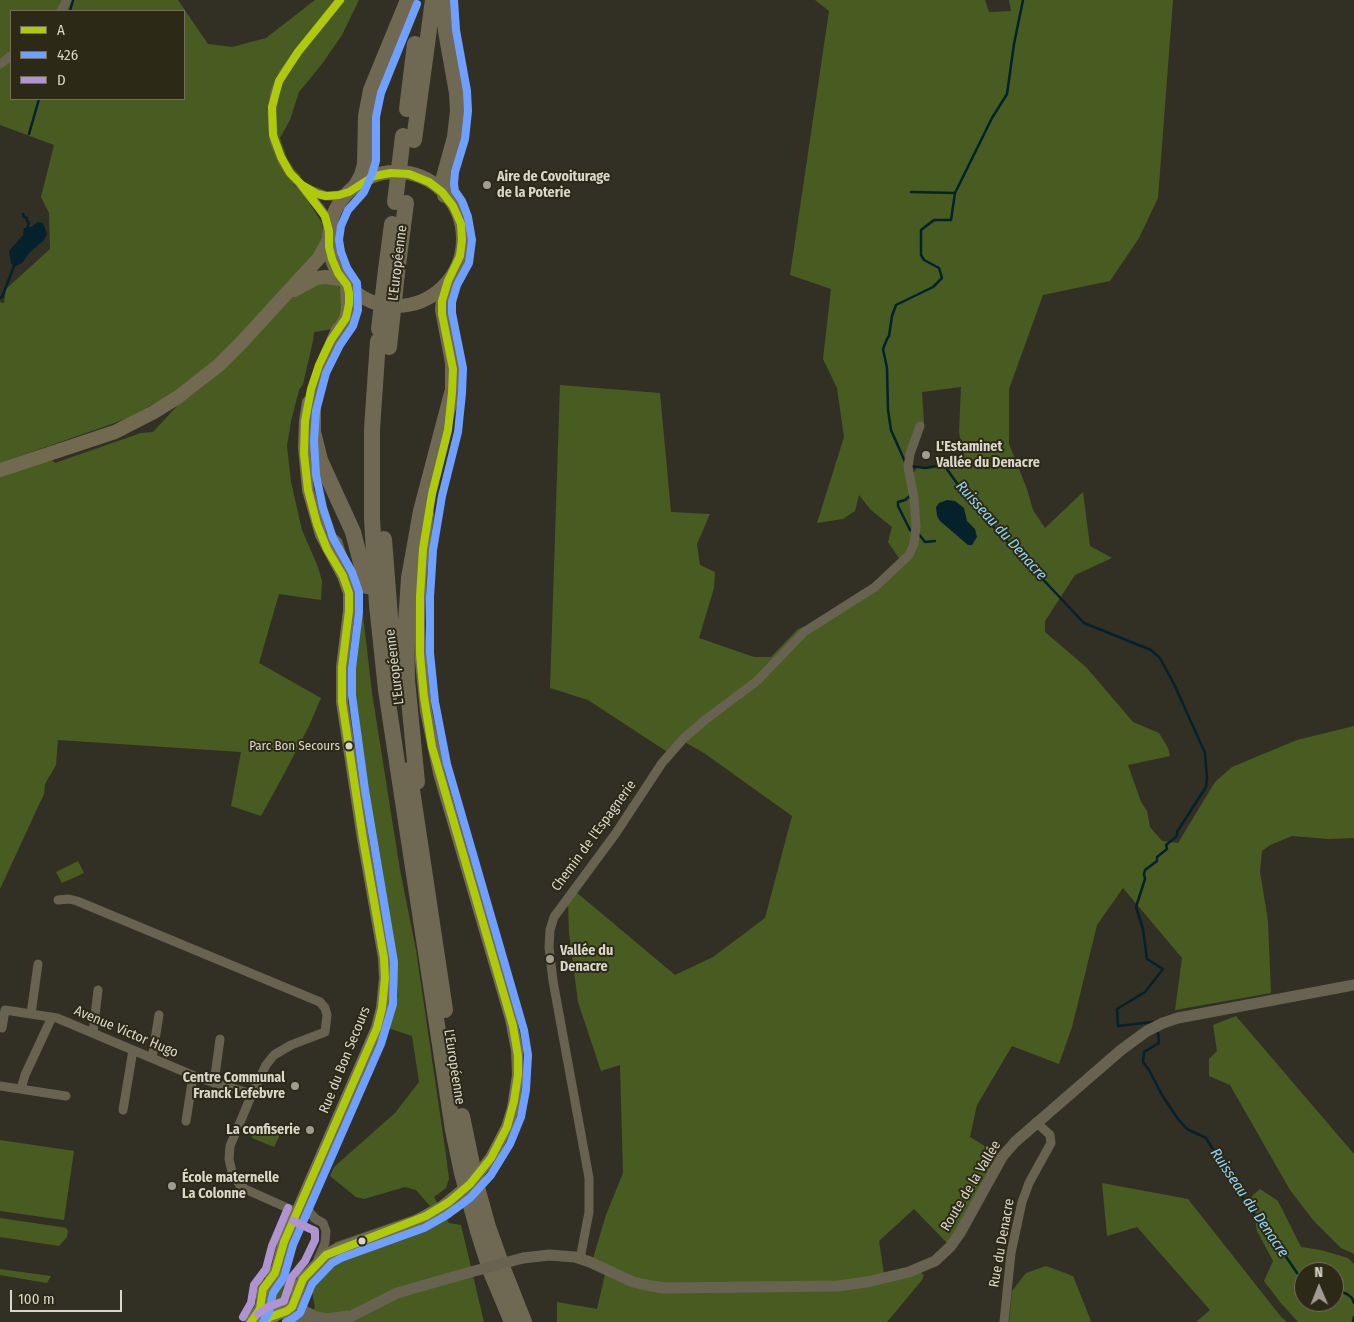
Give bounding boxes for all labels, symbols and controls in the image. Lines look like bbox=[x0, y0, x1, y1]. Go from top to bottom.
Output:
legend bbox=[10, 10, 185, 100]
text: A bbox=[57, 21, 65, 39]
text: 426 bbox=[57, 46, 78, 64]
text: D bbox=[57, 71, 66, 89]
place label: Aire de Covoiturage de la Poterie bbox=[497, 169, 610, 202]
marker: Aire de Covoiturage de la Poterie bbox=[481, 179, 493, 191]
street label: L'Européenne bbox=[385, 224, 411, 302]
place label: L'Estaminet Vallée du Denacre bbox=[936, 439, 1040, 472]
marker: L'Estaminet Vallée du Denacre bbox=[920, 449, 932, 461]
water label: Ruisseau du Denacre bbox=[952, 478, 1050, 584]
street label: L'Européenne bbox=[382, 628, 408, 706]
place label: Parc Bon Secours bbox=[249, 738, 340, 754]
marker: Parc Bon Secours bbox=[344, 741, 354, 751]
street label: Chemin de l'Espagnerie bbox=[548, 777, 640, 895]
place label: Vallée du Denacre bbox=[560, 943, 613, 976]
marker: Vallée du Denacre bbox=[544, 953, 556, 965]
street label: Avenue Victor Hugo bbox=[71, 1002, 181, 1062]
street label: Rue du Bon Secours bbox=[316, 1004, 374, 1116]
street label: L'Européenne bbox=[440, 1028, 468, 1106]
place label: Centre Communal Franck Lefebvre bbox=[183, 1070, 285, 1102]
marker: Centre Communal Franck Lefebvre bbox=[289, 1080, 301, 1092]
place label: La confiserie bbox=[226, 1122, 300, 1138]
marker: La confiserie bbox=[304, 1124, 316, 1136]
street label: Route de la Vallée bbox=[937, 1138, 1005, 1234]
water label: Ruisseau du Denacre bbox=[1206, 1145, 1292, 1261]
place label: École maternelle La Colonne bbox=[182, 1170, 279, 1202]
marker: École maternelle La Colonne bbox=[166, 1180, 178, 1192]
street label: Rue du Denacre bbox=[986, 1197, 1018, 1289]
unlabelled marker bbox=[357, 1236, 367, 1246]
north arrow bbox=[1294, 1262, 1344, 1312]
text: N bbox=[1314, 1264, 1323, 1281]
scale bar bbox=[12, 1280, 125, 1312]
text: 100 m bbox=[18, 1290, 55, 1308]

